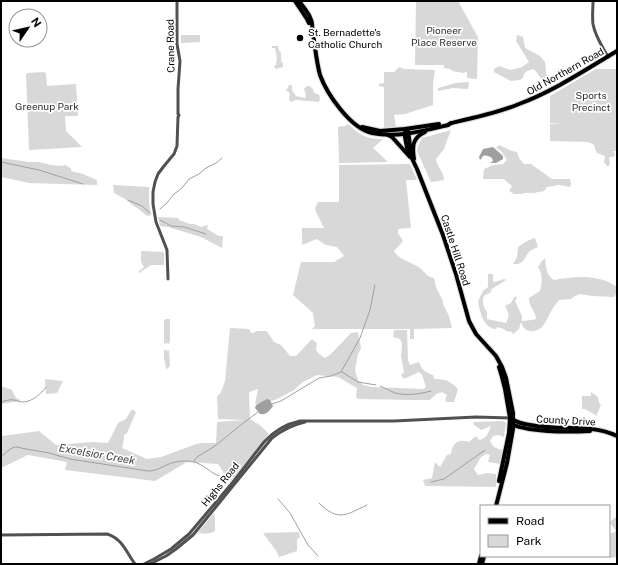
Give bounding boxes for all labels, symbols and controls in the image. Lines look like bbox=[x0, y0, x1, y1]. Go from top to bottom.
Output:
north arrow bbox=[8, 8, 48, 48]
text: N bbox=[29, 15, 44, 29]
street label: Crane Road bbox=[164, 19, 176, 73]
park label: Pioneer Place Reserve bbox=[411, 24, 477, 48]
place label: St. Bernadette's Catholic Church bbox=[308, 26, 382, 50]
marker: St. Bernadette's Catholic Church bbox=[295, 33, 305, 43]
street label: Old Northern Road bbox=[524, 45, 606, 97]
park label: Sports Precinct bbox=[572, 89, 610, 113]
park label: Greenup Park bbox=[15, 100, 79, 112]
street label: Castle Hill Road bbox=[439, 213, 473, 287]
street label: County Drive bbox=[536, 412, 596, 428]
water label: Excelsior Creek bbox=[58, 441, 136, 467]
street label: Highs Road bbox=[199, 460, 241, 508]
legend bbox=[480, 505, 610, 557]
text: Road bbox=[516, 514, 544, 528]
text: Park bbox=[516, 534, 542, 548]

